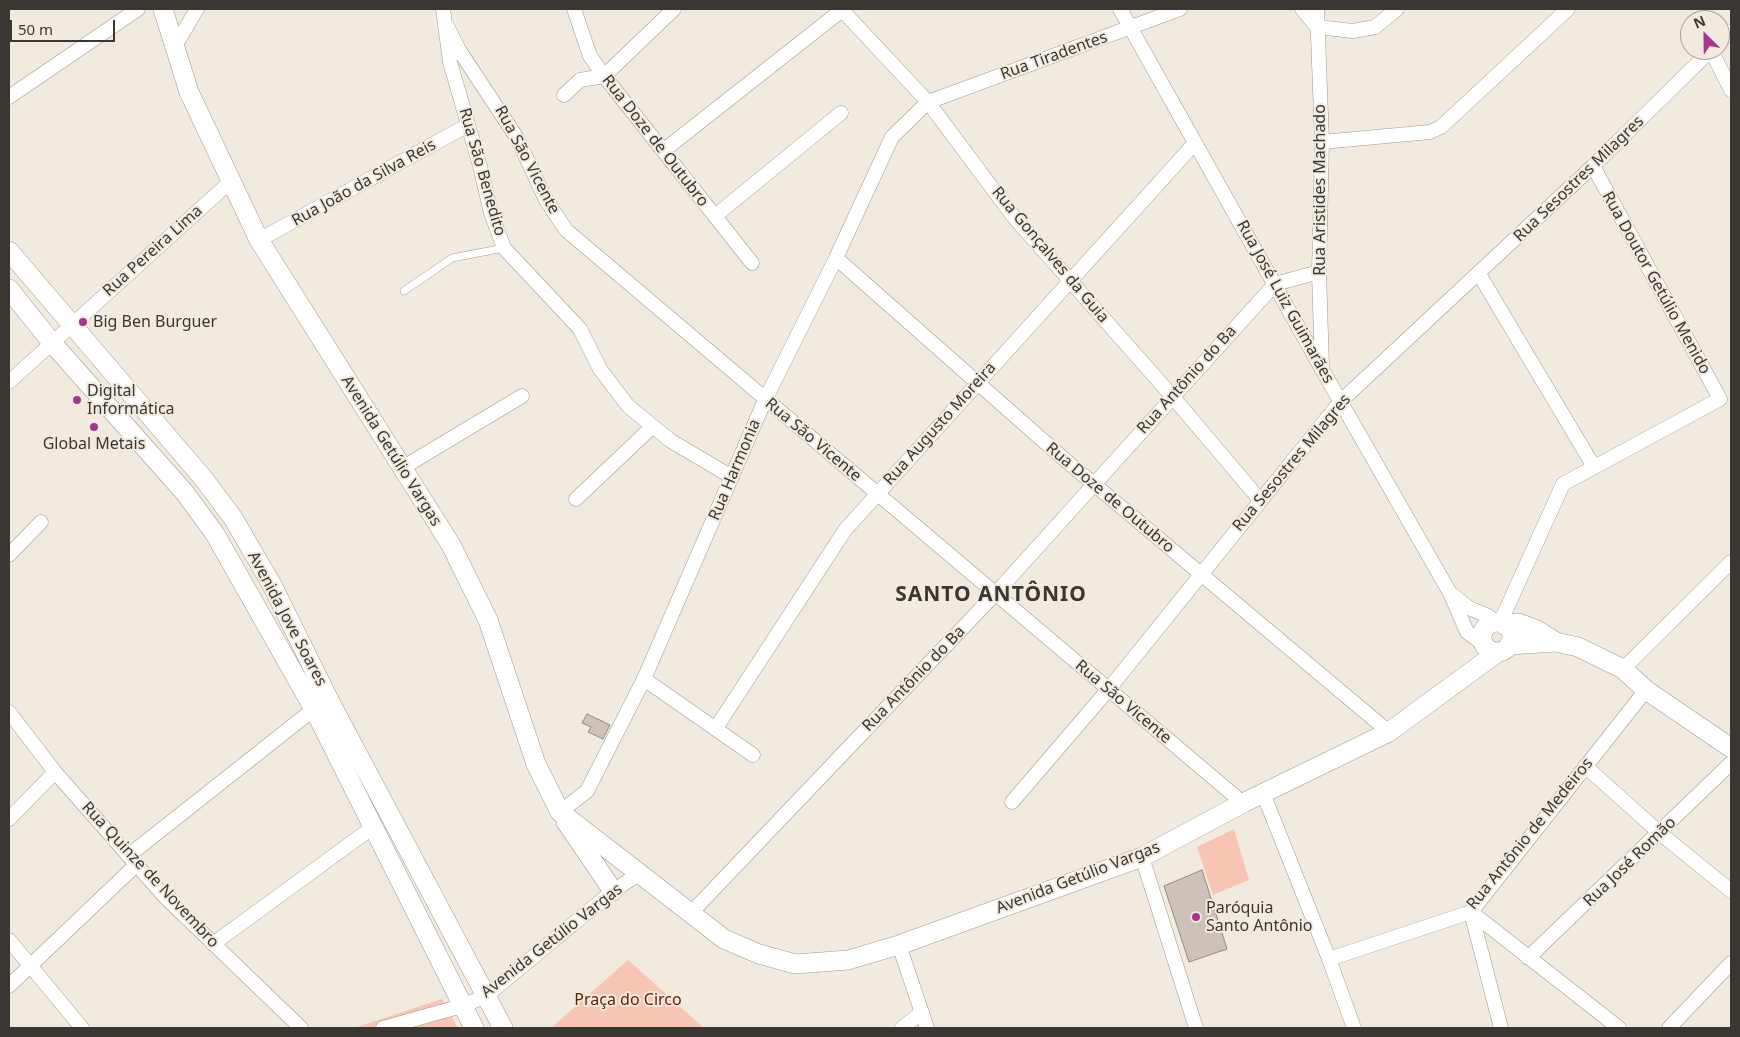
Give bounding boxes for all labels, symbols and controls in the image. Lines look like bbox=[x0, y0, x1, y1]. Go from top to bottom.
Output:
scale bar bbox=[12, 10, 118, 42]
north arrow bbox=[1680, 10, 1730, 60]
text: N bbox=[1690, 11, 1708, 33]
text: 50 m bbox=[18, 19, 53, 39]
street label: Rua Tiradentes bbox=[998, 28, 1110, 84]
street label: Rua Doze de Outubro bbox=[598, 71, 712, 211]
street label: Rua São Vicente bbox=[490, 103, 564, 217]
street label: Rua Aristides Machado bbox=[1310, 104, 1330, 276]
street label: Rua São Benedito bbox=[455, 106, 509, 238]
street label: Rua Sesostres Milagres bbox=[1510, 112, 1648, 246]
street label: Rua João da Silva Reis bbox=[289, 135, 439, 231]
street label: Rua Gonçalves da Guia bbox=[988, 183, 1112, 327]
street label: Rua Doutor Getúlio Menido bbox=[1598, 188, 1714, 378]
street label: Rua Pereira Lima bbox=[99, 201, 207, 301]
street label: Rua José Luiz Guimarães bbox=[1232, 217, 1338, 387]
place label: Big Ben Burguer bbox=[93, 312, 217, 332]
marker: Big Ben Burguer bbox=[77, 316, 89, 328]
street label: Rua Antônio do Ba bbox=[1133, 322, 1241, 438]
street label: Rua Augusto Moreira bbox=[880, 358, 1000, 490]
street label: Avenida Getúlio Vargas bbox=[337, 372, 445, 530]
place label: Digital Informática bbox=[87, 381, 175, 419]
street label: Rua Sesostres Milagres bbox=[1229, 390, 1355, 536]
marker: Digital Informática bbox=[71, 394, 83, 406]
street label: Rua São Vicente bbox=[761, 394, 865, 486]
street label: Rua Harmonia bbox=[705, 417, 765, 523]
marker: Global Metais bbox=[88, 421, 100, 433]
place label: Global Metais bbox=[43, 434, 145, 454]
street label: Rua Doze de Outubro bbox=[1042, 439, 1178, 557]
street label: Avenida Jove Soares bbox=[243, 548, 331, 690]
district label: SANTO ANTÔNIO bbox=[894, 582, 1088, 608]
street label: Rua Antônio do Ba bbox=[859, 622, 969, 736]
street label: Rua São Vicente bbox=[1071, 656, 1175, 748]
street label: Rua Antônio de Medeiros bbox=[1463, 754, 1597, 914]
street label: Rua Quinze de Novembro bbox=[77, 798, 223, 952]
street label: Rua José Romão bbox=[1580, 813, 1680, 911]
street label: Avenida Getúlio Vargas bbox=[993, 838, 1163, 918]
street label: Avenida Getúlio Vargas bbox=[478, 880, 626, 1002]
place label: Paróquia Santo Antônio bbox=[1206, 898, 1313, 936]
marker: Paróquia Santo Antônio bbox=[1190, 911, 1202, 923]
park label: Praça do Circo bbox=[574, 990, 682, 1010]

